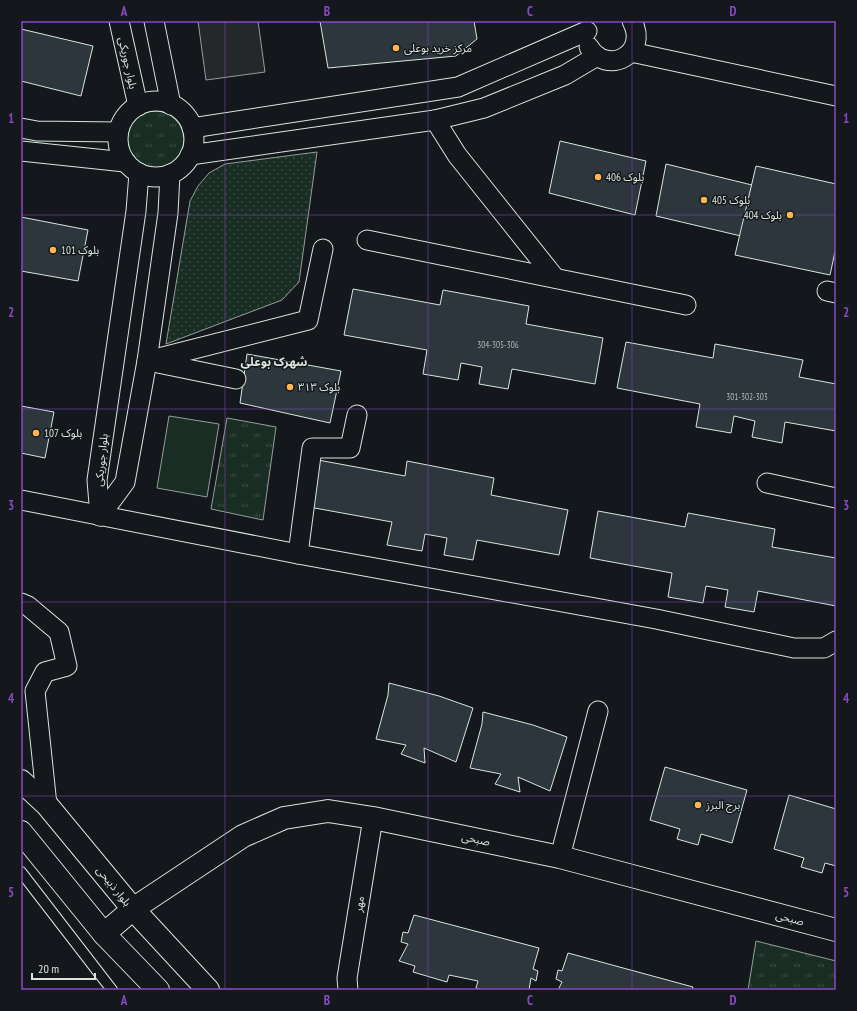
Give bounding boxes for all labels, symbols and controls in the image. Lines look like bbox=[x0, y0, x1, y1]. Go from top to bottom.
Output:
text: A bbox=[120, 3, 128, 20]
text: B bbox=[324, 3, 330, 20]
text: C bbox=[527, 3, 533, 20]
text: D bbox=[730, 3, 737, 20]
street label: بلوار جوریکی bbox=[116, 36, 140, 90]
place label: مرکز خرید بوعلی bbox=[404, 41, 472, 55]
marker: مرکز خرید بوعلی bbox=[391, 43, 401, 53]
text: 1 bbox=[8, 110, 14, 127]
text: 1 bbox=[843, 110, 849, 127]
place label: بلوک 406 bbox=[606, 170, 644, 184]
marker: بلوک 406 bbox=[593, 172, 603, 182]
place label: بلوک 405 bbox=[712, 193, 750, 207]
marker: بلوک 405 bbox=[699, 195, 709, 205]
place label: بلوک 404 bbox=[744, 208, 782, 222]
marker: بلوک 404 bbox=[785, 210, 795, 220]
place label: بلوک 101 bbox=[61, 243, 99, 257]
marker: بلوک 101 bbox=[48, 245, 58, 255]
text: 2 bbox=[8, 304, 14, 321]
text: 2 bbox=[843, 304, 849, 321]
house number: 304-305-306 bbox=[477, 339, 519, 350]
district label: شهرک بوعلی bbox=[240, 354, 308, 369]
place label: بلوک ۳۱۳ bbox=[298, 380, 340, 394]
marker: بلوک ۳۱۳ bbox=[285, 382, 295, 392]
house number: 301-302-303 bbox=[726, 391, 768, 402]
place label: بلوک 107 bbox=[44, 426, 82, 440]
marker: بلوک 107 bbox=[31, 428, 41, 438]
street label: بلوار جوریکی bbox=[91, 433, 111, 487]
text: 3 bbox=[8, 497, 14, 514]
text: 3 bbox=[843, 497, 849, 514]
text: 4 bbox=[8, 690, 15, 707]
text: 4 bbox=[843, 690, 850, 707]
place label: برج البرز bbox=[705, 798, 740, 813]
marker: برج البرز bbox=[693, 800, 703, 810]
street label: صبحی bbox=[460, 829, 492, 849]
street label: بلوار ذبیحی bbox=[93, 863, 135, 909]
text: 5 bbox=[8, 884, 14, 901]
text: 5 bbox=[843, 884, 849, 901]
street label: مهر bbox=[351, 895, 367, 914]
street label: صبحی bbox=[774, 908, 806, 929]
scale bar bbox=[32, 955, 95, 981]
text: 20 m bbox=[38, 961, 59, 976]
text: A bbox=[120, 992, 128, 1009]
text: B bbox=[324, 992, 330, 1009]
text: C bbox=[527, 992, 533, 1009]
text: D bbox=[730, 992, 737, 1009]

